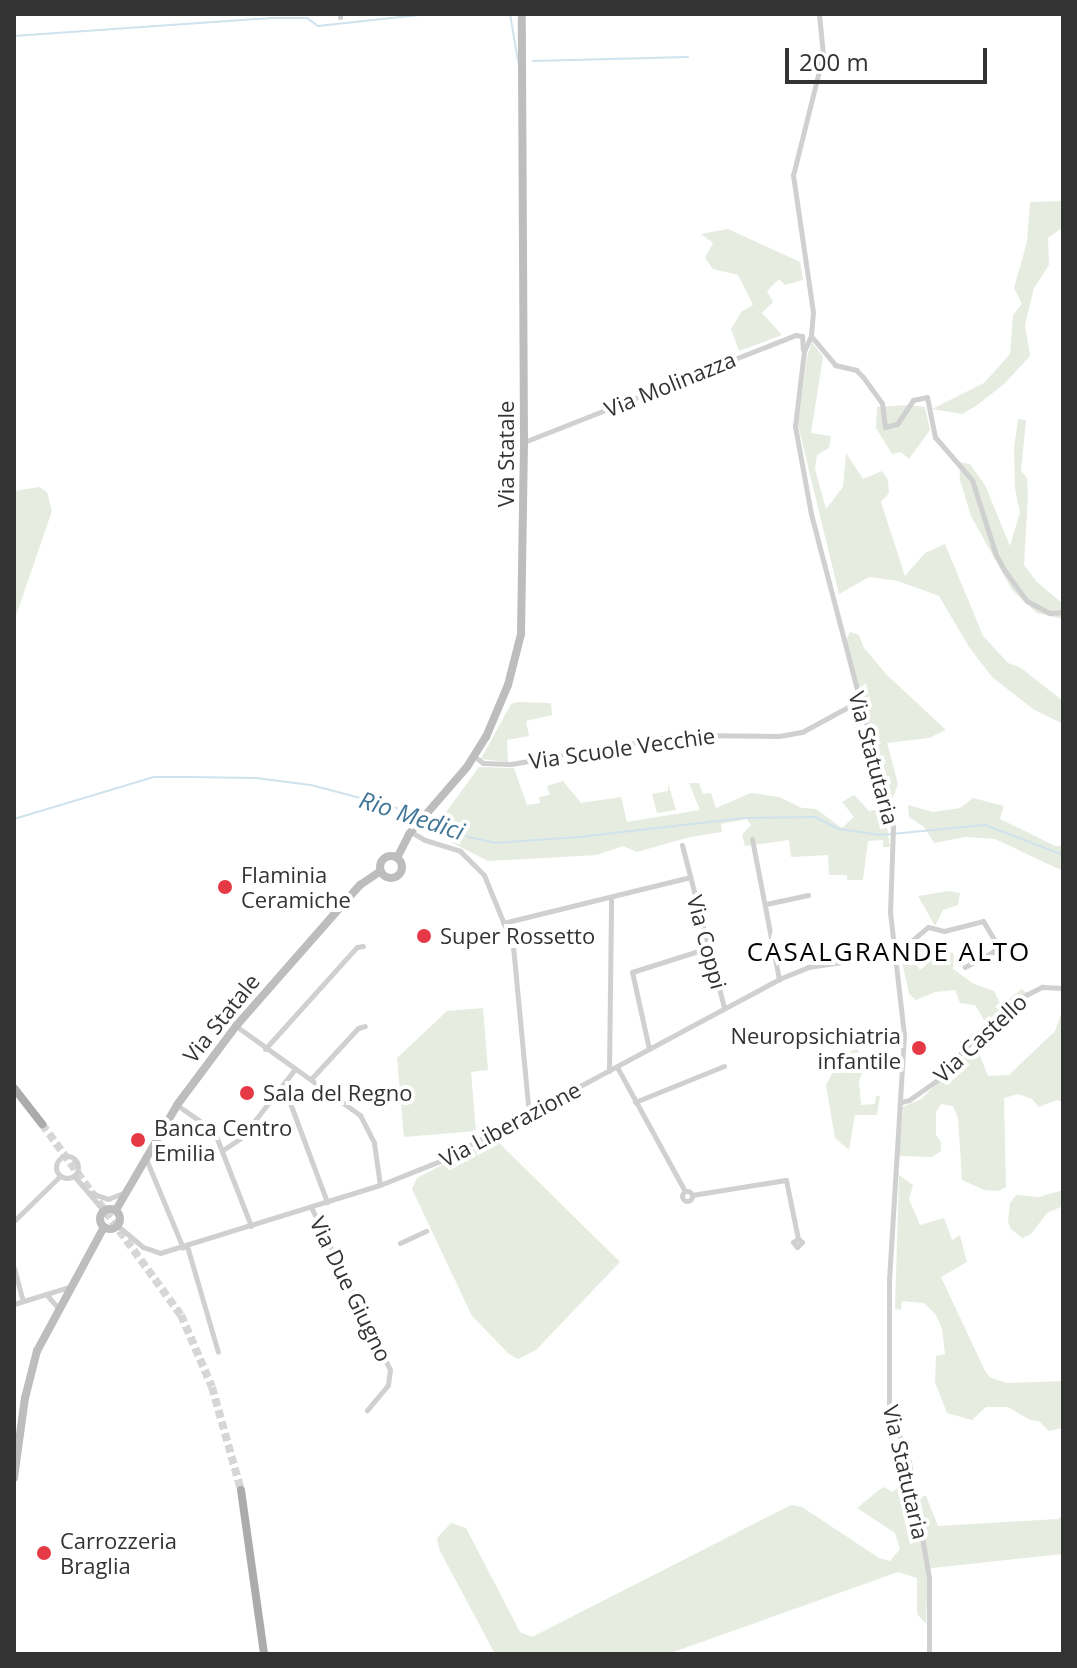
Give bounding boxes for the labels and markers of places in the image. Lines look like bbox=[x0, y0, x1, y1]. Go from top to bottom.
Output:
place label: Flaminia Ceramiche bbox=[241, 861, 351, 912]
marker: Flaminia Ceramiche bbox=[216, 878, 234, 896]
place label: Super Rossetto bbox=[440, 923, 595, 949]
marker: Super Rossetto bbox=[415, 927, 433, 945]
place label: Neuropsichiatria infantile bbox=[730, 1022, 901, 1074]
marker: Neuropsichiatria infantile bbox=[908, 1037, 930, 1059]
place label: Sala del Regno bbox=[263, 1080, 412, 1106]
marker: Sala del Regno bbox=[238, 1084, 256, 1102]
place label: Banca Centro Emilia bbox=[154, 1114, 292, 1166]
marker: Banca Centro Emilia bbox=[129, 1131, 147, 1149]
place label: Carrozzeria Braglia bbox=[60, 1527, 177, 1578]
marker: Carrozzeria Braglia bbox=[35, 1544, 53, 1562]

